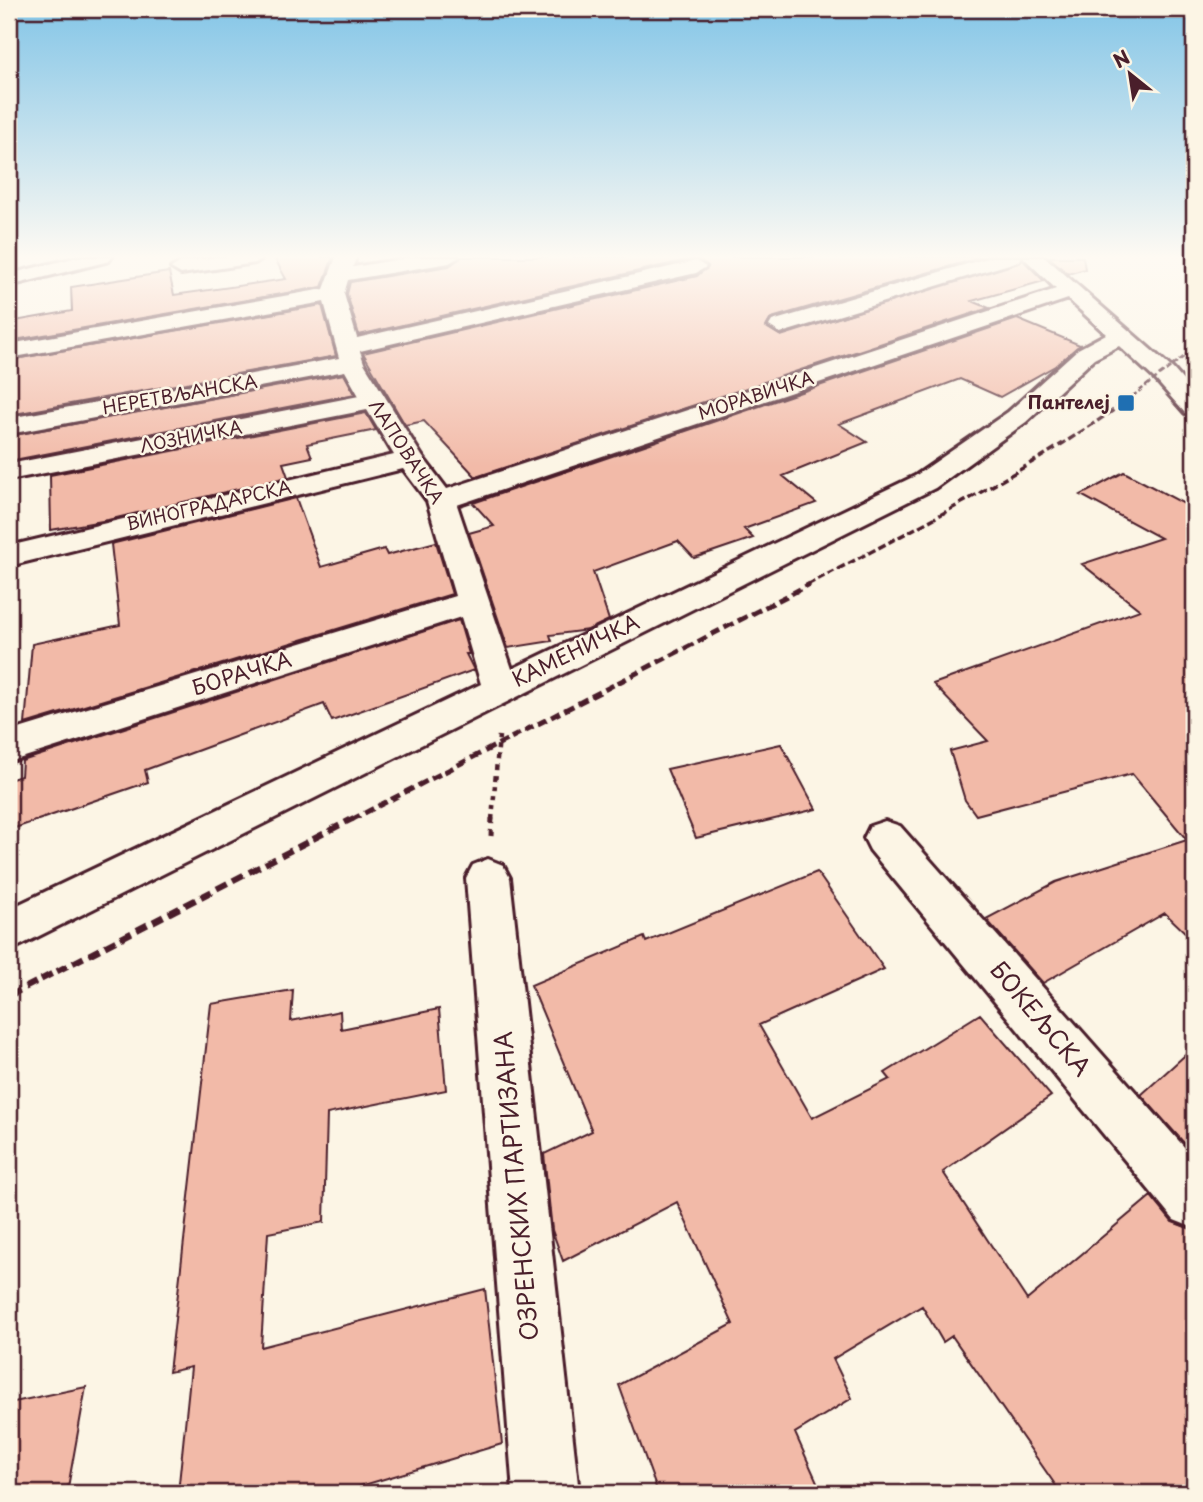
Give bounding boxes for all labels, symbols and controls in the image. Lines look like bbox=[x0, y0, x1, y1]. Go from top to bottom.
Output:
north arrow bbox=[1094, 38, 1164, 108]
text: N bbox=[1107, 43, 1135, 74]
street label: МОРАВИЧКА bbox=[694, 363, 817, 426]
street label: НЕРЕТВЉАНСКА bbox=[100, 367, 260, 420]
place label: Пантелеј bbox=[1028, 388, 1110, 415]
marker: Пантелеј bbox=[1116, 393, 1136, 413]
street label: ЛАПОВАЧКА bbox=[363, 394, 451, 509]
street label: ЛОЗНИЧКА bbox=[137, 412, 244, 459]
street label: ВИНОГРАДАРСКА bbox=[124, 472, 294, 537]
street label: КАМЕНИЧКА bbox=[506, 605, 644, 694]
street label: БОРАЧКА bbox=[188, 642, 295, 702]
street label: БОКЕЉСКА bbox=[983, 952, 1101, 1083]
street label: ОЗРЕНСКИХ ПАРТИЗАНА bbox=[484, 1030, 546, 1342]

